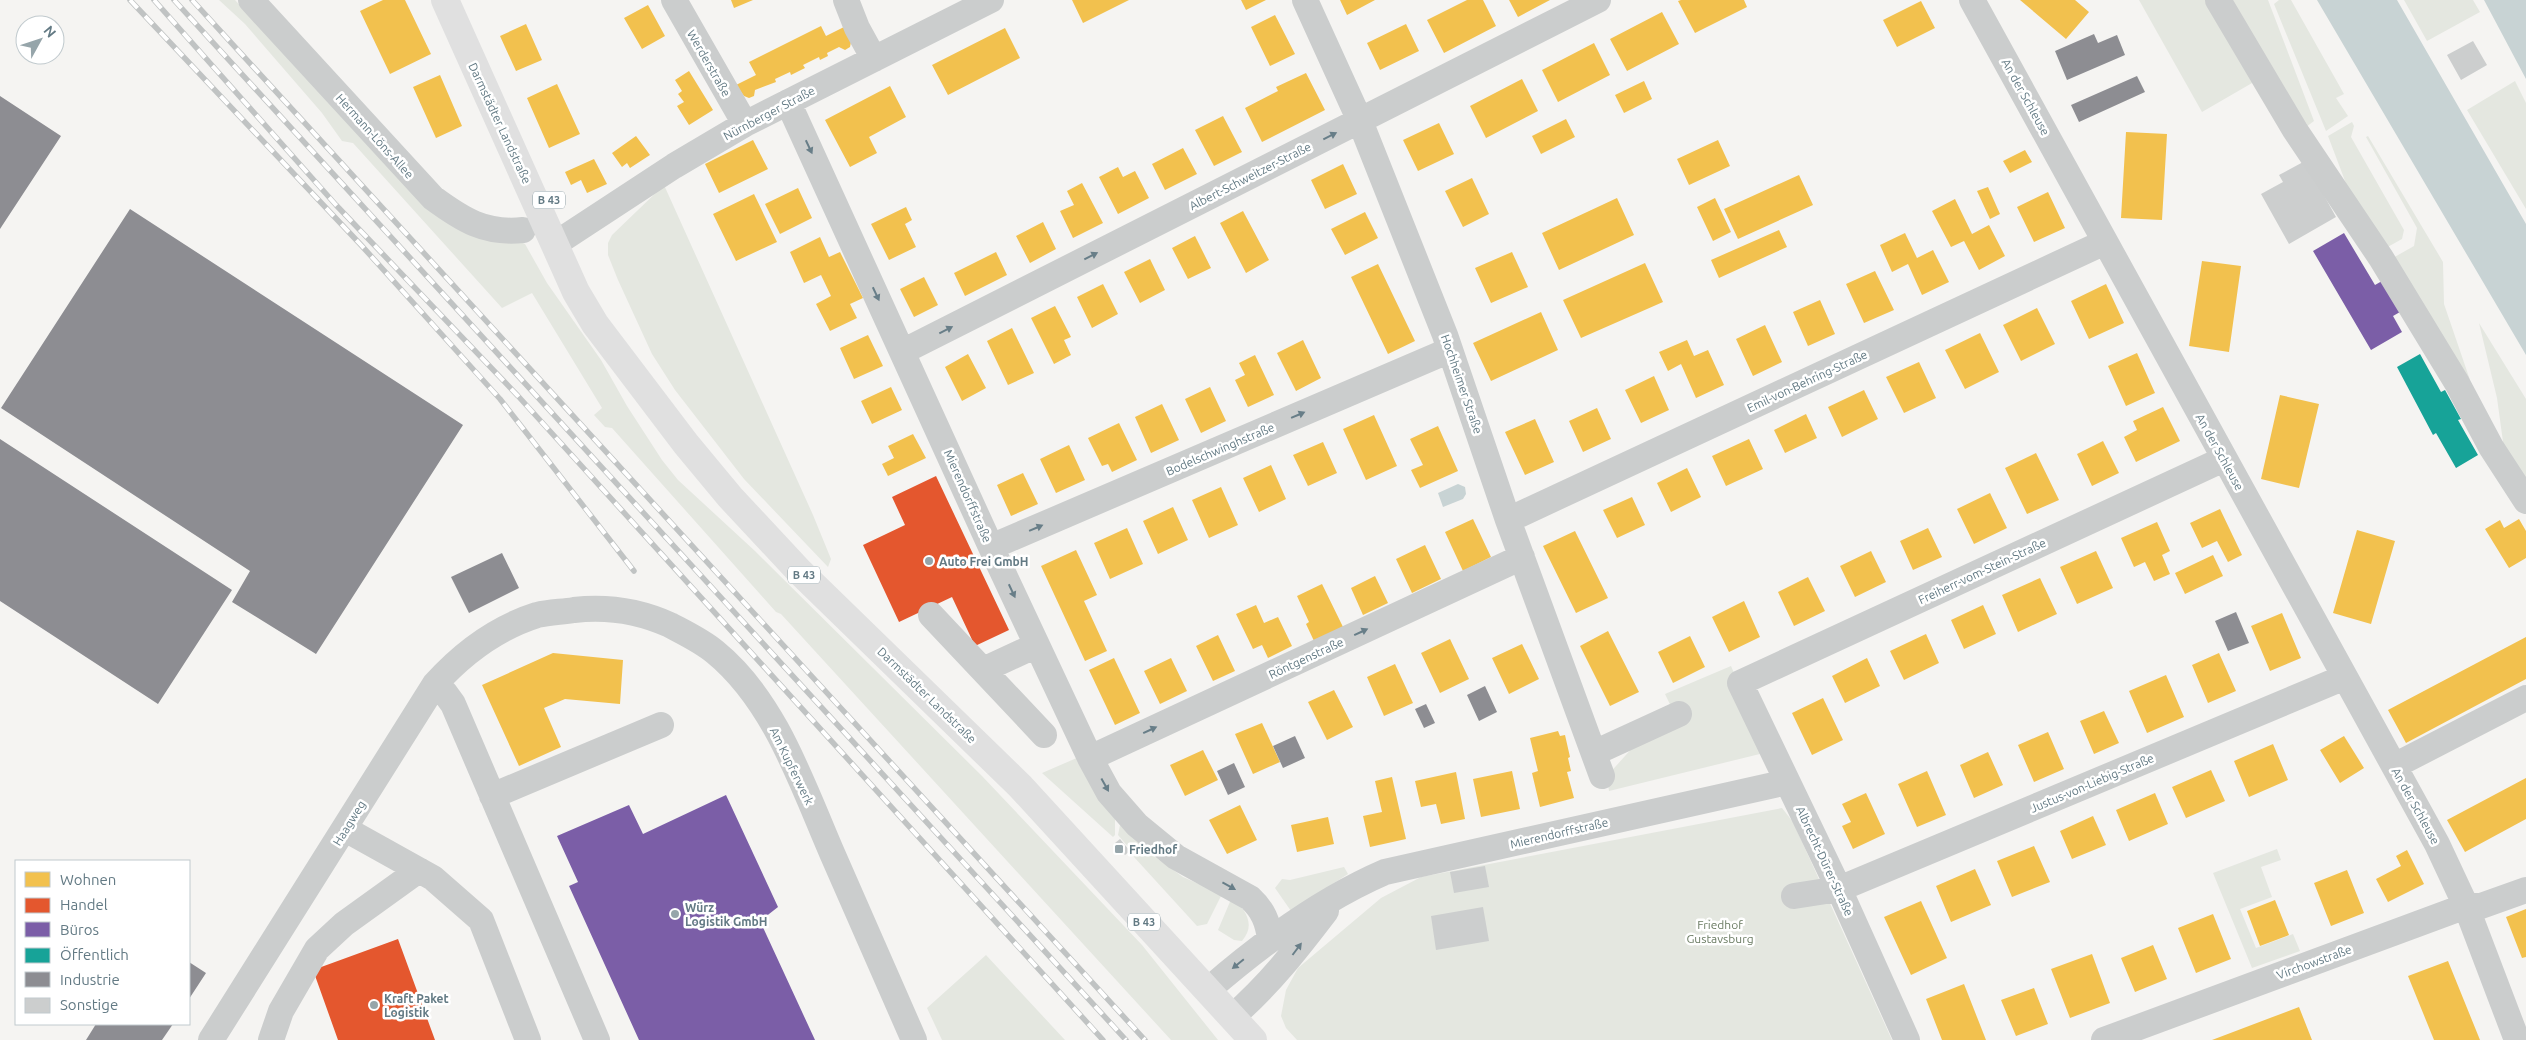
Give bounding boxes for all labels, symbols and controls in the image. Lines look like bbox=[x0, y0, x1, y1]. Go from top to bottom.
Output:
north arrow bbox=[15, 15, 65, 65]
text: N bbox=[40, 22, 59, 41]
street label: Werderstraße bbox=[685, 27, 733, 99]
street label: An der Schleuse bbox=[2000, 56, 2052, 138]
street label: Darmstädter Landstraße bbox=[466, 60, 534, 186]
street label: Nürnberger Straße bbox=[721, 83, 817, 143]
street label: Hermann-Löns-Allee bbox=[334, 91, 416, 181]
one-way arrow bbox=[1323, 132, 1337, 140]
one-way arrow bbox=[805, 140, 813, 154]
street label: Albert-Schweitzer-Straße bbox=[1187, 140, 1313, 212]
road number: B 43 bbox=[533, 192, 565, 208]
one-way arrow bbox=[1084, 252, 1098, 260]
one-way arrow bbox=[872, 287, 881, 302]
one-way arrow bbox=[939, 326, 953, 334]
street label: Hochheimer Straße bbox=[1439, 333, 1485, 435]
street label: Emil-von-Behring-Straße bbox=[1745, 347, 1869, 415]
one-way arrow bbox=[1291, 411, 1305, 419]
street label: An der Schleuse bbox=[2194, 411, 2246, 493]
street label: Bodelschwinghstraße bbox=[1164, 420, 1276, 478]
street label: Mierendorffstraße bbox=[942, 448, 994, 544]
one-way arrow bbox=[1029, 523, 1043, 531]
street label: Freiherr-vom-Stein-Straße bbox=[1916, 536, 2048, 606]
marker: Auto Frei GmbH bbox=[923, 555, 935, 567]
place label: Auto Frei GmbH bbox=[939, 555, 1029, 568]
road number: B 43 bbox=[788, 566, 820, 584]
one-way arrow bbox=[1008, 584, 1016, 598]
one-way arrow bbox=[1354, 628, 1368, 636]
street label: Röntgenstraße bbox=[1267, 635, 1345, 681]
street label: Darmstädter Landstraße bbox=[875, 645, 979, 745]
street label: Am Kupferwerk bbox=[768, 725, 816, 807]
one-way arrow bbox=[1143, 726, 1157, 734]
street label: Justus-von-Liebig-Straße bbox=[2028, 751, 2156, 815]
street label: An der Schleuse bbox=[2390, 765, 2442, 847]
one-way arrow bbox=[1101, 778, 1109, 792]
street label: Haagweg bbox=[330, 798, 368, 848]
street label: Albrecht-Dürer-Straße bbox=[1794, 804, 1856, 918]
street label: Mierendorffstraße bbox=[1509, 815, 1609, 851]
marker: Friedhof bbox=[1113, 843, 1125, 855]
place label: Friedhof bbox=[1129, 843, 1178, 856]
legend bbox=[15, 860, 190, 1025]
text: Wohnen bbox=[60, 871, 116, 888]
one-way arrow bbox=[1222, 882, 1236, 890]
text: Handel bbox=[60, 896, 108, 913]
place label: Würz Logistik GmbH bbox=[685, 901, 768, 928]
marker: Würz Logistik GmbH bbox=[669, 908, 681, 920]
road number: B 43 bbox=[1128, 914, 1160, 930]
park label: Friedhof Gustavsburg bbox=[1686, 918, 1754, 945]
text: Büros bbox=[60, 921, 99, 938]
street label: Virchowstraße bbox=[2275, 942, 2353, 982]
one-way arrow bbox=[1291, 943, 1302, 956]
text: Öffentlich bbox=[60, 946, 129, 963]
one-way arrow bbox=[1232, 958, 1245, 969]
text: Industrie bbox=[60, 971, 120, 988]
place label: Kraft Paket Logistik bbox=[384, 992, 449, 1019]
text: Sonstige bbox=[60, 996, 118, 1013]
marker: Kraft Paket Logistik bbox=[368, 999, 380, 1011]

